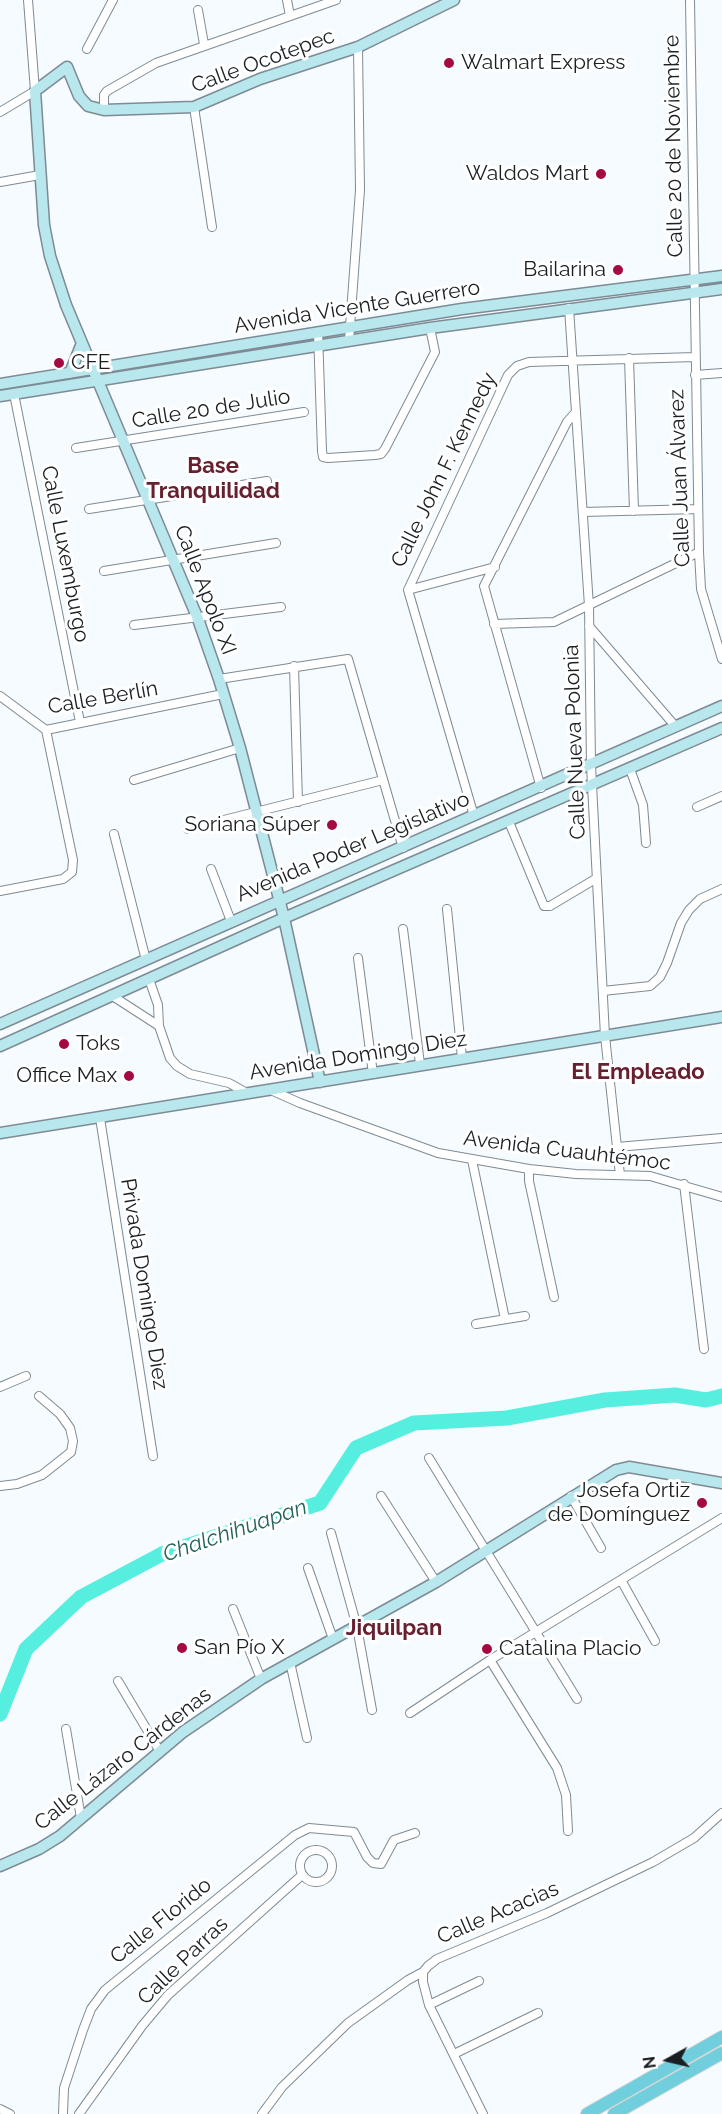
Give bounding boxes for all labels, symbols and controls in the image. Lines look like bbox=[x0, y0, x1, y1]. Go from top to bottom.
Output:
street label: Calle Ocotepec bbox=[188, 23, 338, 99]
street label: Calle 20 de Noviembre bbox=[659, 34, 689, 258]
place label: Walmart Express bbox=[461, 50, 625, 76]
marker: Walmart Express bbox=[442, 56, 456, 70]
place label: Waldos Mart bbox=[466, 161, 589, 187]
marker: Waldos Mart bbox=[594, 167, 608, 181]
place label: Bailarina bbox=[523, 257, 606, 283]
marker: Bailarina bbox=[611, 263, 625, 277]
street label: Avenida Vicente Guerrero bbox=[232, 275, 482, 339]
place label: CFE bbox=[71, 350, 111, 376]
marker: CFE bbox=[52, 356, 66, 370]
street label: Calle John F. Kennedy bbox=[386, 369, 502, 571]
street label: Calle 20 de Julio bbox=[130, 384, 292, 434]
street label: Calle Juan Álvarez bbox=[664, 389, 696, 567]
district label: Base Tranquilidad bbox=[146, 453, 280, 505]
street label: Calle Luxemburgo bbox=[36, 464, 94, 644]
street label: Calle Apolo XI bbox=[169, 522, 241, 658]
street label: Calle Nueva Polonia bbox=[559, 644, 591, 840]
street label: Calle Berlín bbox=[46, 676, 160, 720]
street label: Avenida Poder Legislativo bbox=[233, 786, 473, 908]
place label: Soriana Súper bbox=[184, 812, 320, 838]
marker: Soriana Súper bbox=[325, 818, 339, 832]
street label: Avenida Domingo Diez bbox=[247, 1026, 469, 1086]
place label: Toks bbox=[76, 1031, 120, 1057]
marker: Toks bbox=[57, 1037, 71, 1051]
district label: El Empleado bbox=[571, 1059, 705, 1085]
place label: Office Max bbox=[16, 1063, 117, 1089]
marker: Office Max bbox=[122, 1069, 136, 1083]
street label: Avenida Cuauhtémoc bbox=[462, 1126, 672, 1176]
street label: Privada Domingo Diez bbox=[115, 1176, 173, 1392]
place label: Josefa Ortiz de Domínguez bbox=[548, 1478, 690, 1528]
water label: Chalchihuapan bbox=[159, 1494, 311, 1568]
marker: Josefa Ortiz de Domínguez bbox=[695, 1496, 709, 1510]
district label: Jiquilpan bbox=[346, 1615, 442, 1641]
place label: San Pío X bbox=[194, 1635, 285, 1661]
place label: Catalina Placio bbox=[499, 1636, 641, 1662]
marker: San Pío X bbox=[175, 1641, 189, 1655]
marker: Catalina Placio bbox=[480, 1642, 494, 1656]
street label: Calle Lázaro Cárdenas bbox=[30, 1682, 216, 1836]
street label: Calle Florido bbox=[105, 1872, 217, 1970]
street label: Calle Acacias bbox=[433, 1876, 563, 1950]
street label: Calle Parras bbox=[133, 1912, 233, 2010]
north arrow bbox=[638, 2030, 698, 2090]
text: N bbox=[639, 2055, 660, 2070]

